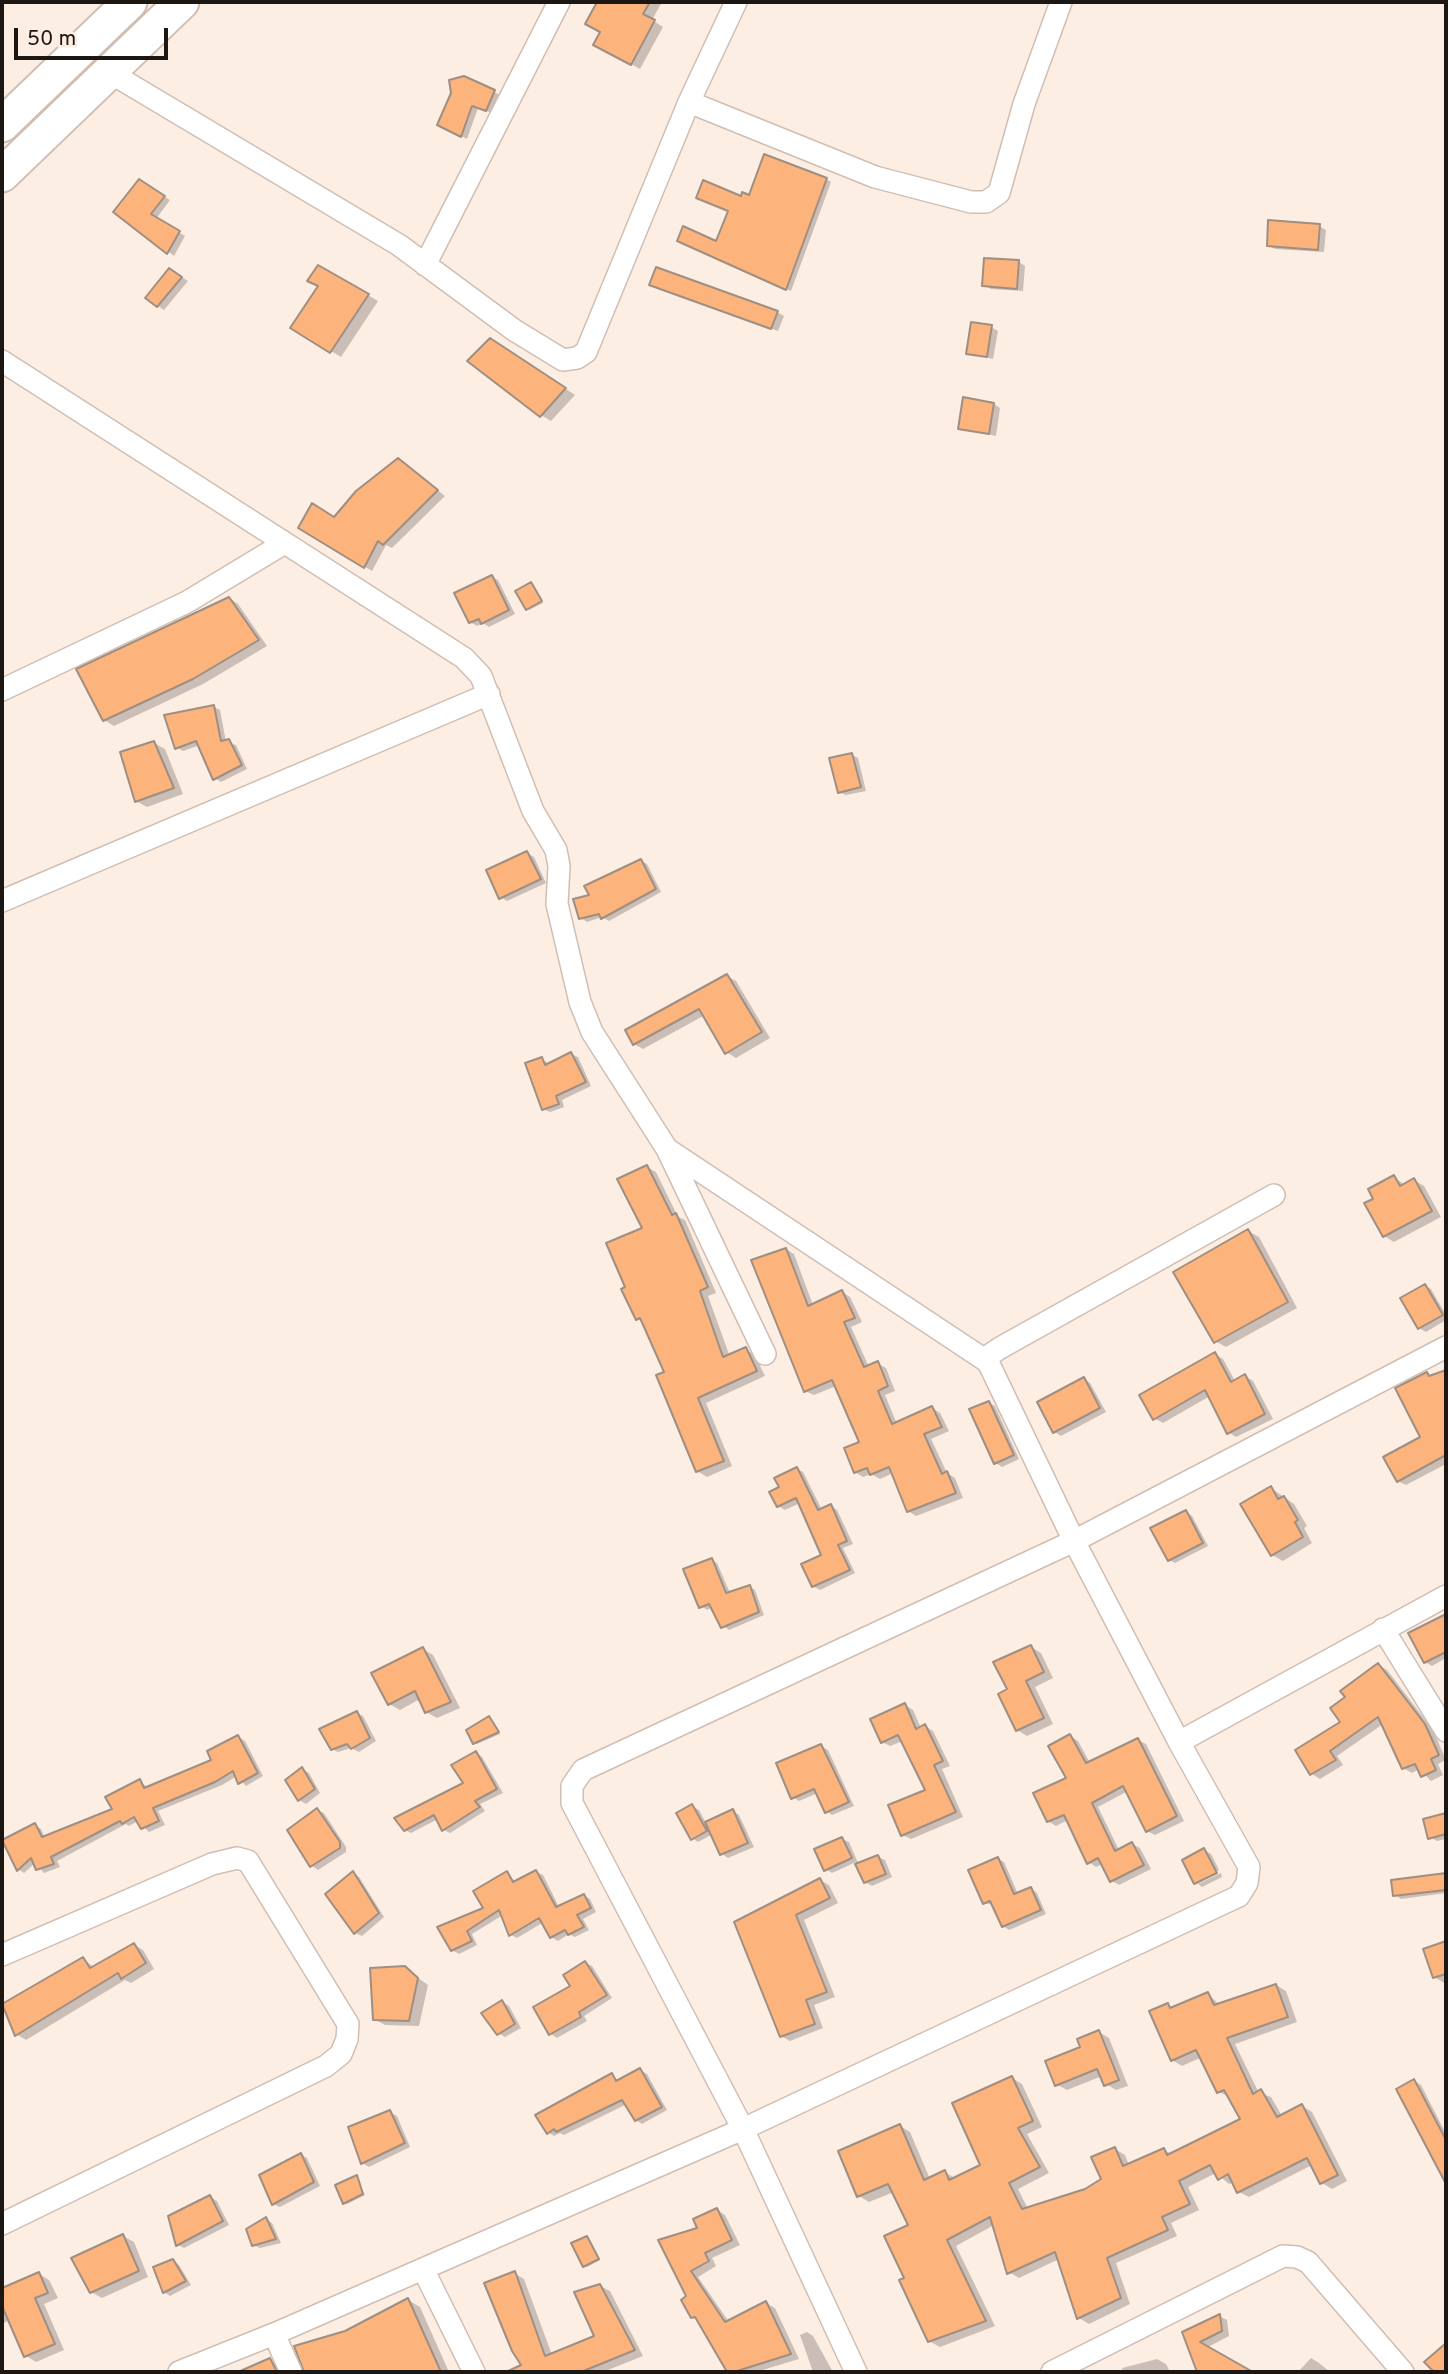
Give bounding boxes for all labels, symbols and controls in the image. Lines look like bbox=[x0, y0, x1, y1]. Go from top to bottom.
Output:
scale bar bbox=[18, 14, 172, 58]
text: 50 m bbox=[27, 26, 76, 53]

